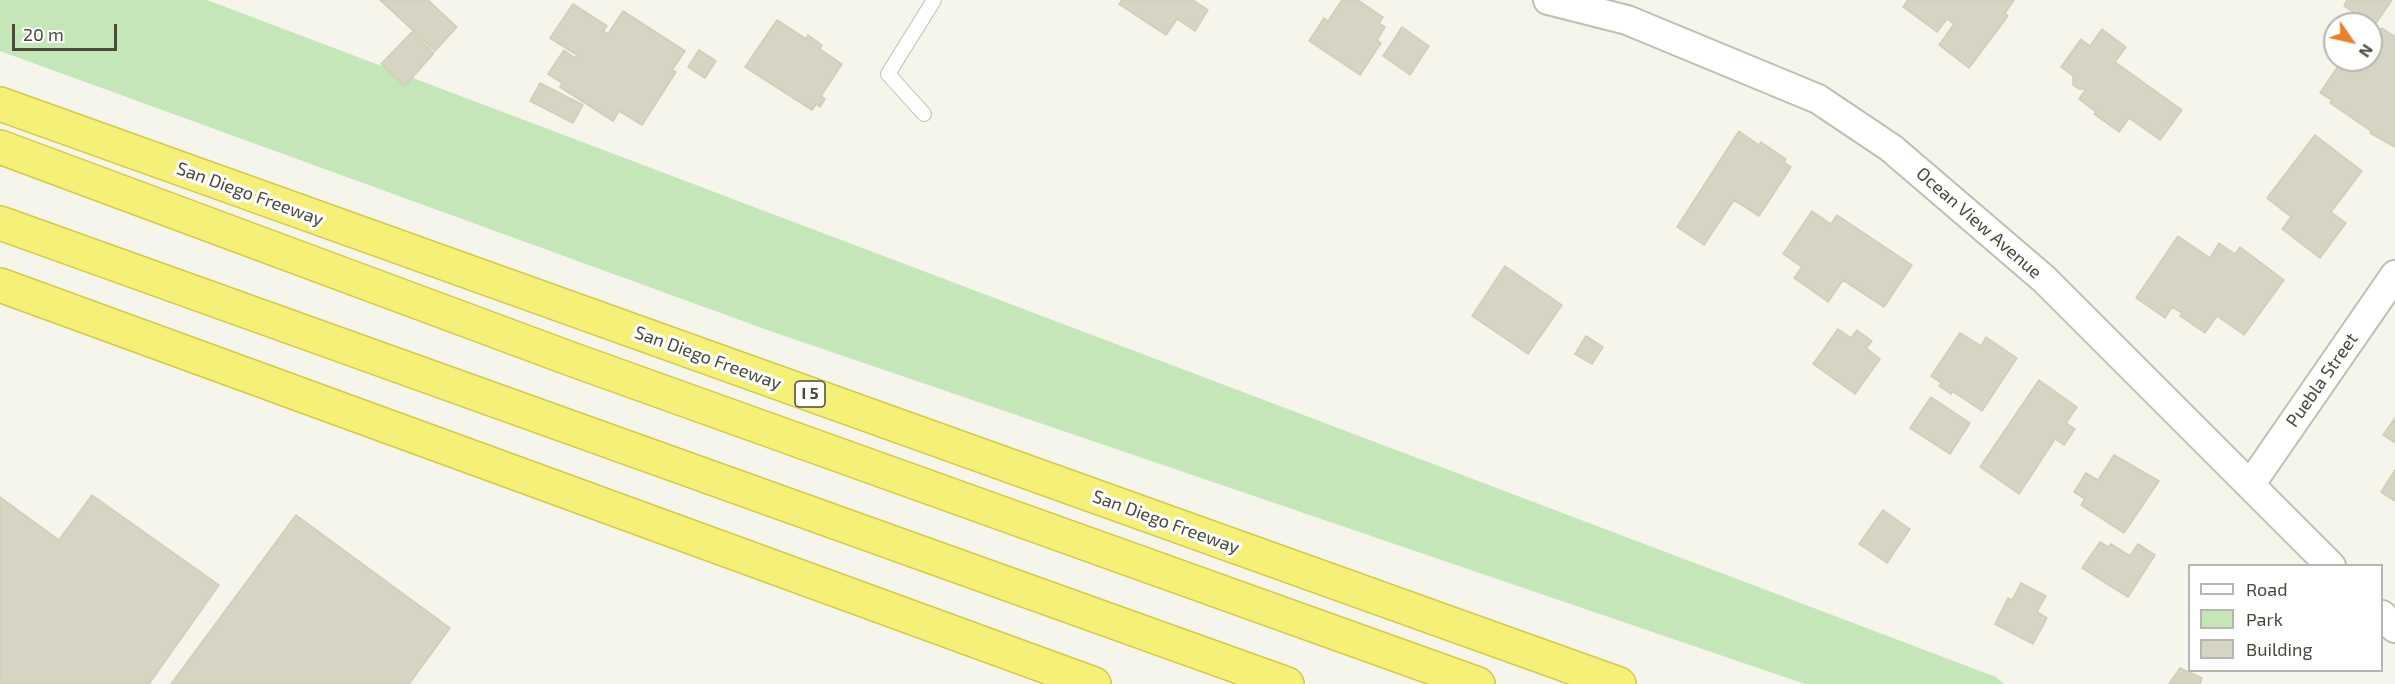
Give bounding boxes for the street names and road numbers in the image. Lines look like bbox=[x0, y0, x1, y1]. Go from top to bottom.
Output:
street label: San Diego Freeway bbox=[174, 157, 326, 231]
street label: Ocean View Avenue bbox=[1912, 163, 2046, 283]
street label: San Diego Freeway bbox=[632, 321, 784, 395]
street label: Puebla Street bbox=[2282, 329, 2362, 431]
road number: I 5 bbox=[795, 381, 825, 407]
street label: San Diego Freeway bbox=[1090, 485, 1242, 559]

